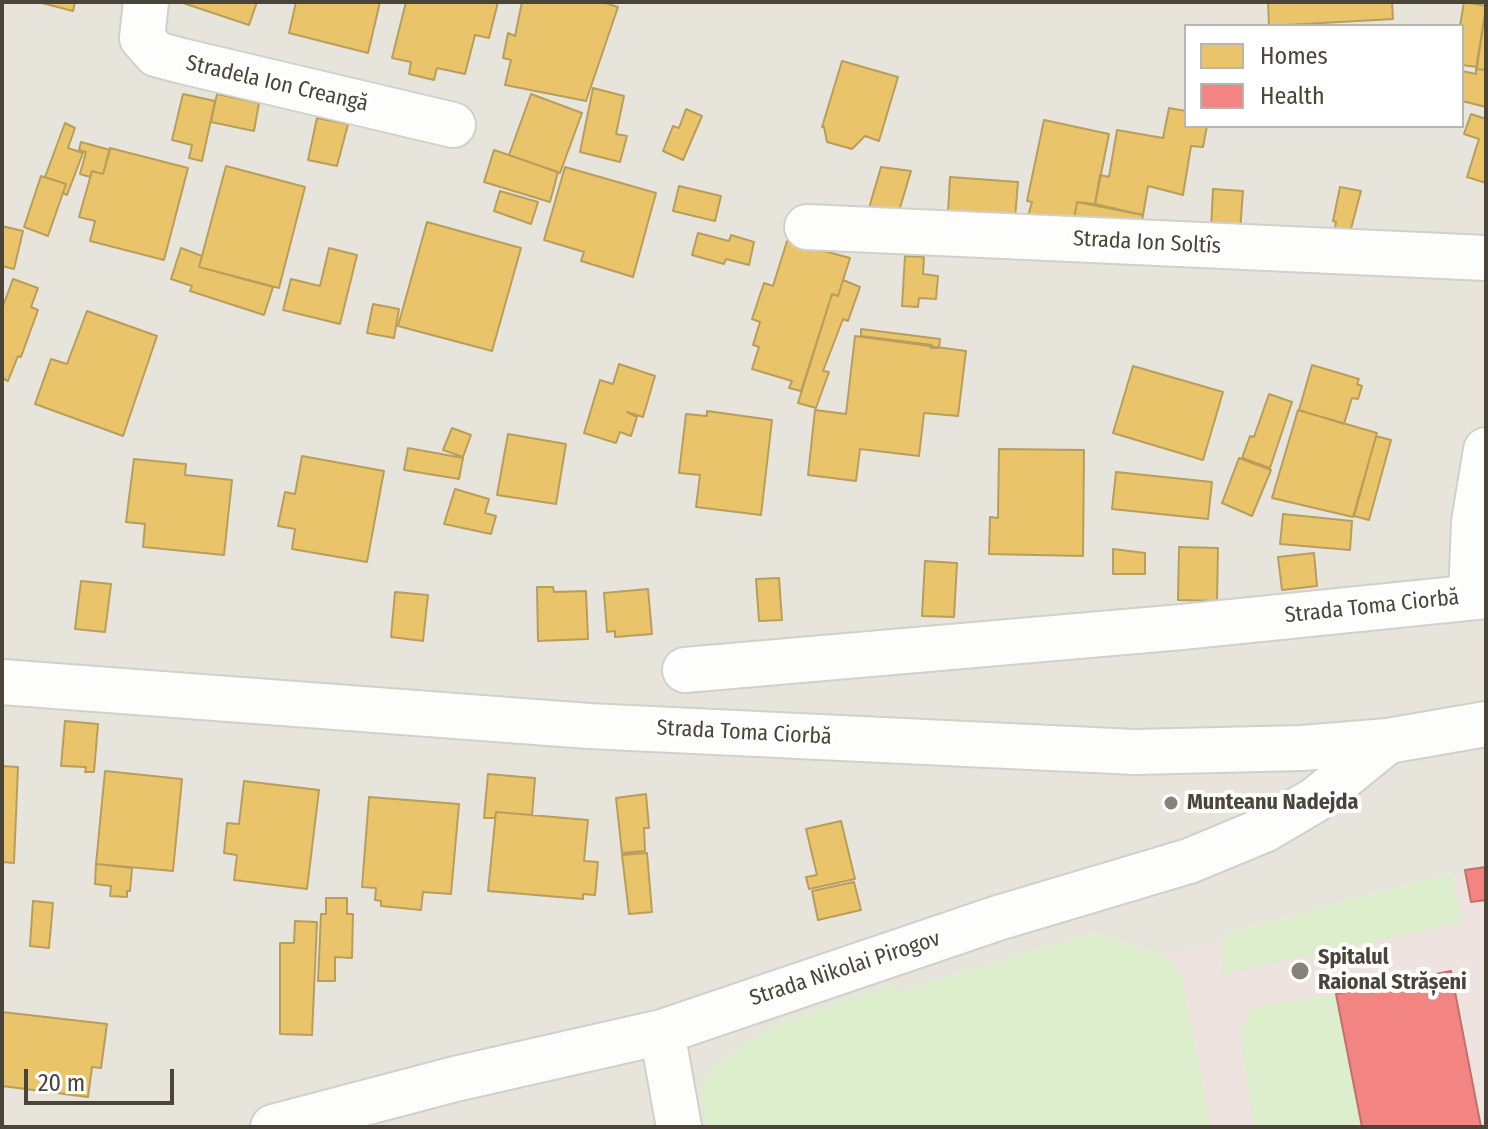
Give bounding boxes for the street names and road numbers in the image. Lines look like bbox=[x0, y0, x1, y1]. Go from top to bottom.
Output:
street label: Stradela Ion Creangă bbox=[183, 50, 371, 118]
street label: Strada Ion Soltîs bbox=[1072, 226, 1222, 260]
street label: Strada Toma Ciorbă bbox=[1283, 585, 1461, 629]
street label: Strada Toma Ciorbă bbox=[656, 715, 832, 751]
street label: Strada Nikolai Pirogov bbox=[747, 926, 943, 1012]

